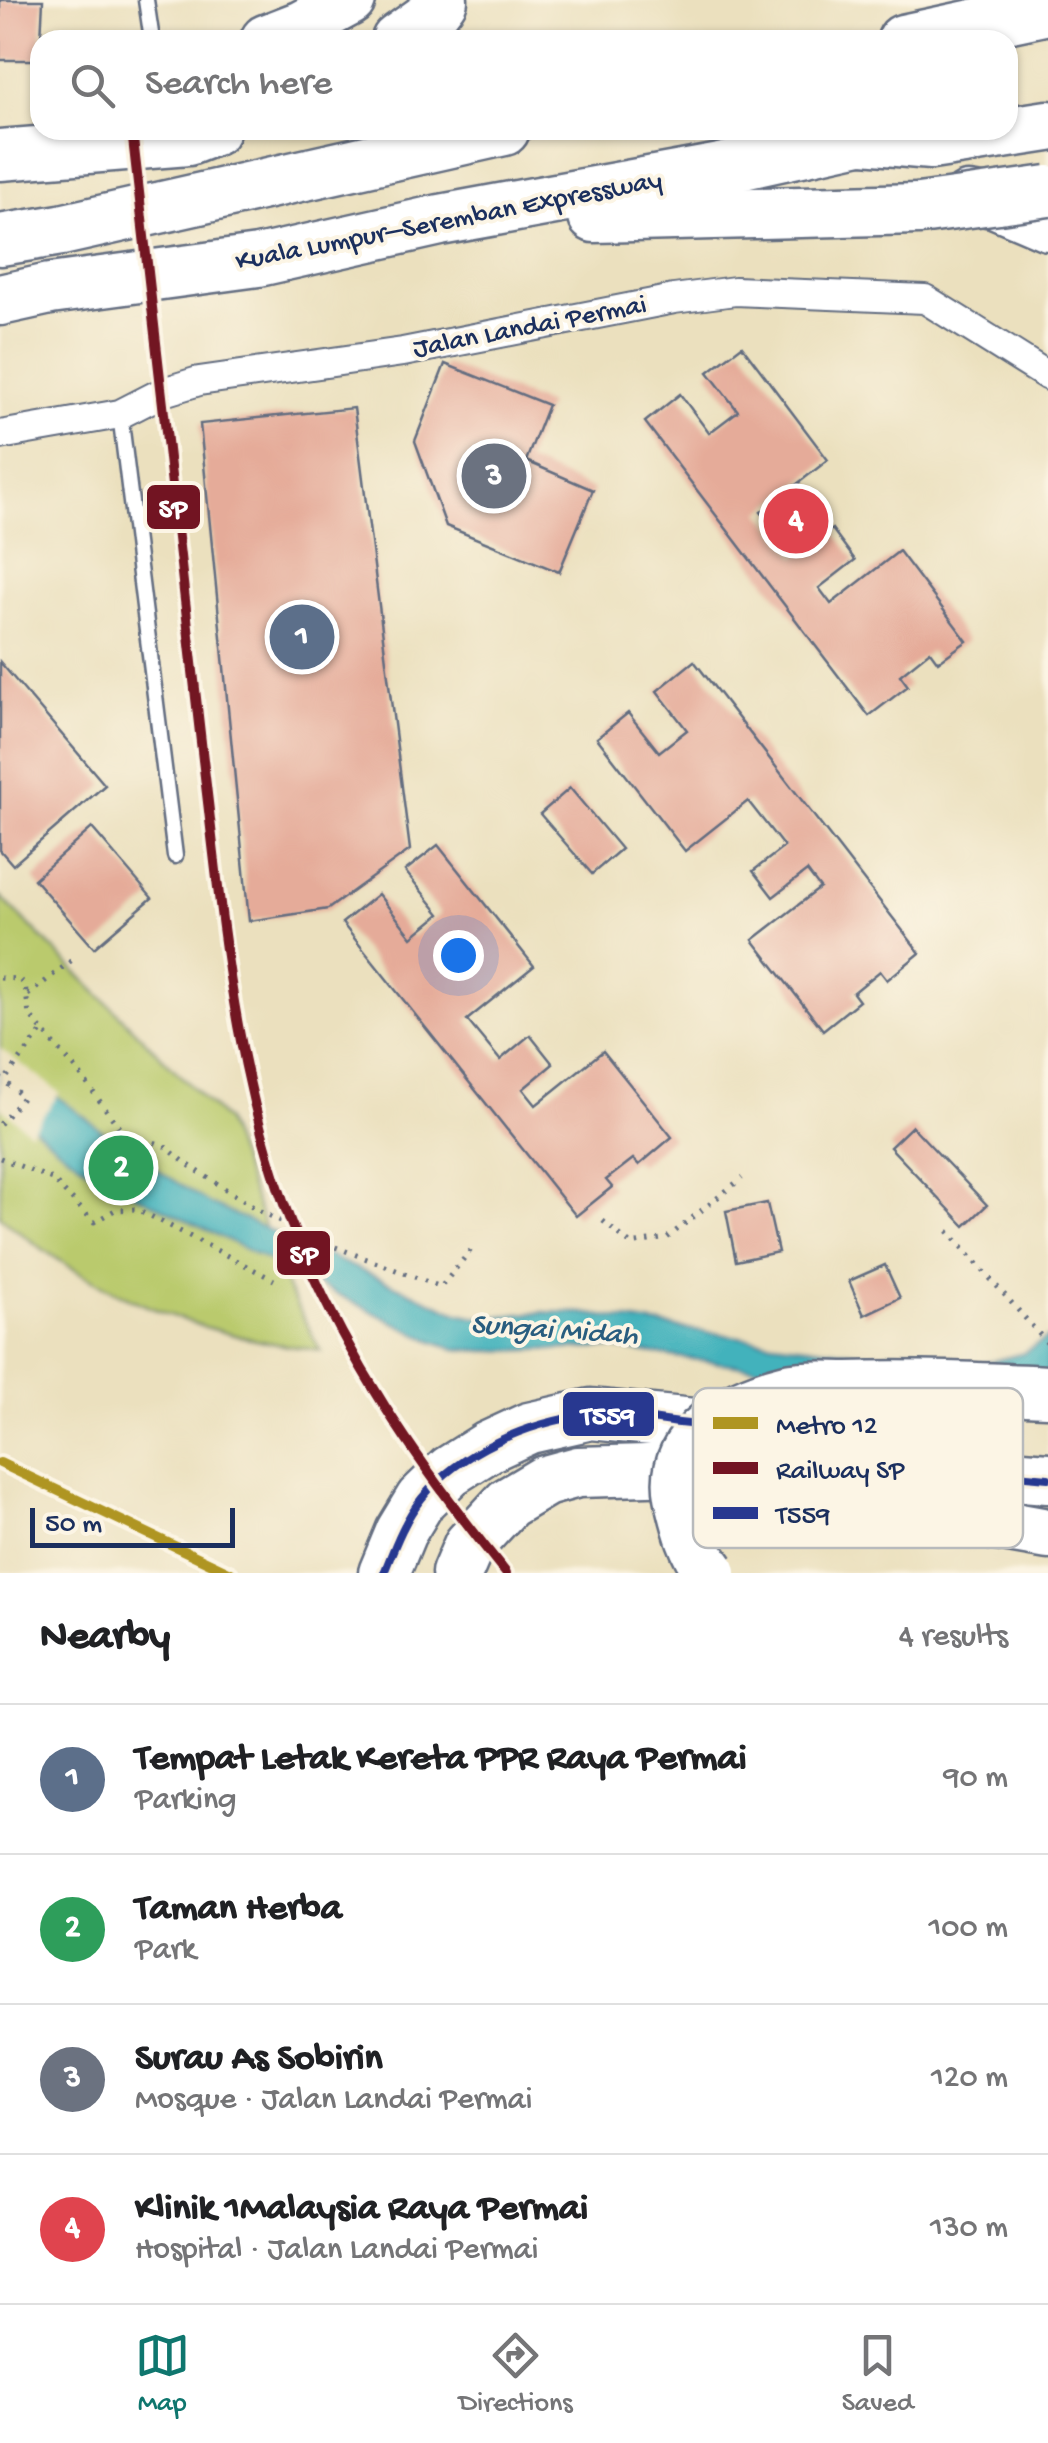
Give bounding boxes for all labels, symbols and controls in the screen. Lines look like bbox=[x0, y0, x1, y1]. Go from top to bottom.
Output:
search box bbox=[30, 30, 1018, 140]
icon: search bbox=[65, 58, 120, 113]
text: Search here bbox=[145, 63, 332, 107]
street label: Kuala Lumpur–Seremban Expressway bbox=[233, 164, 665, 280]
street label: Jalan Landai Permai bbox=[410, 289, 650, 367]
pin: 3 bbox=[462, 438, 526, 514]
line badge: SP bbox=[145, 483, 202, 531]
pin: 4 bbox=[764, 484, 828, 558]
text: SP bbox=[159, 495, 189, 528]
pin: 1 bbox=[270, 600, 334, 674]
your location bbox=[433, 930, 484, 981]
pin: 2 bbox=[88, 1130, 154, 1206]
line badge: SP bbox=[275, 1229, 332, 1277]
text: SP bbox=[290, 1241, 320, 1274]
water label: Sungai Midah bbox=[469, 1309, 640, 1355]
legend bbox=[693, 1388, 1023, 1548]
line badge: T559 bbox=[561, 1390, 656, 1438]
text: T559 bbox=[579, 1402, 635, 1435]
text: Metro 12 bbox=[776, 1411, 878, 1444]
text: Railway SP bbox=[776, 1456, 905, 1489]
text: T559 bbox=[774, 1501, 830, 1534]
scale bar bbox=[30, 1503, 235, 1548]
text: 50 m bbox=[45, 1509, 102, 1542]
text: Nearby bbox=[40, 1614, 170, 1663]
text: 4 results bbox=[899, 1619, 1008, 1657]
text: Tempat Letak Kereta PPR Raya Permai bbox=[135, 1738, 747, 1782]
text: 1 bbox=[66, 1760, 79, 1798]
text: 90 m bbox=[944, 1760, 1008, 1798]
text: Parking bbox=[135, 1782, 236, 1820]
text: Taman Herba bbox=[135, 1888, 342, 1932]
text: 2 bbox=[65, 1910, 80, 1948]
text: 100 m bbox=[928, 1910, 1008, 1948]
text: Park bbox=[135, 1932, 196, 1970]
text: Surau As Sobirin bbox=[135, 2038, 383, 2082]
text: 3 bbox=[64, 2060, 81, 2098]
text: 120 m bbox=[931, 2060, 1008, 2098]
text: Mosque · Jalan Landai Permai bbox=[135, 2082, 532, 2120]
text: Klinik 1Malaysia Raya Permai bbox=[135, 2188, 588, 2232]
text: 4 bbox=[65, 2210, 80, 2248]
text: 130 m bbox=[930, 2210, 1008, 2248]
text: Hospital · Jalan Landai Permai bbox=[135, 2232, 538, 2270]
tab: Map bbox=[135, 2328, 190, 2421]
tab: Directions bbox=[459, 2328, 573, 2421]
tab: Saved bbox=[842, 2328, 913, 2421]

